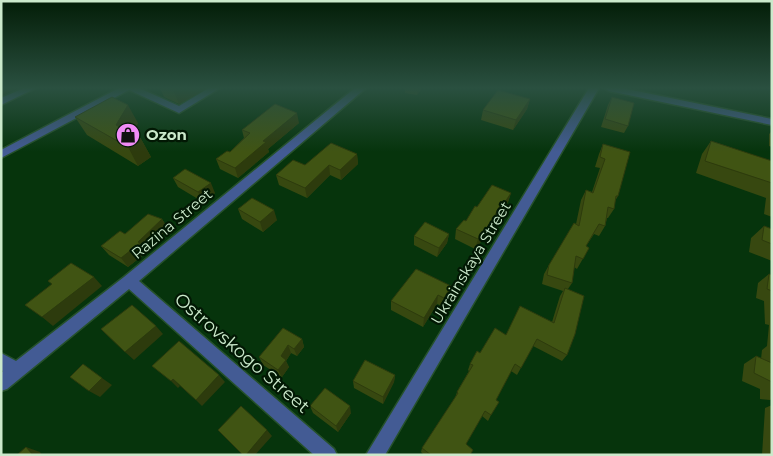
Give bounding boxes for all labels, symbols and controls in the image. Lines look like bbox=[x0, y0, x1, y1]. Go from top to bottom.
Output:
shop icon: Ozon bbox=[115, 122, 141, 148]
place label: Ozon bbox=[146, 125, 187, 144]
street label: Razina Street bbox=[127, 184, 216, 263]
street label: Ukrainskaya Street bbox=[426, 198, 515, 328]
street label: Ostrovskogo Street bbox=[170, 288, 314, 418]

